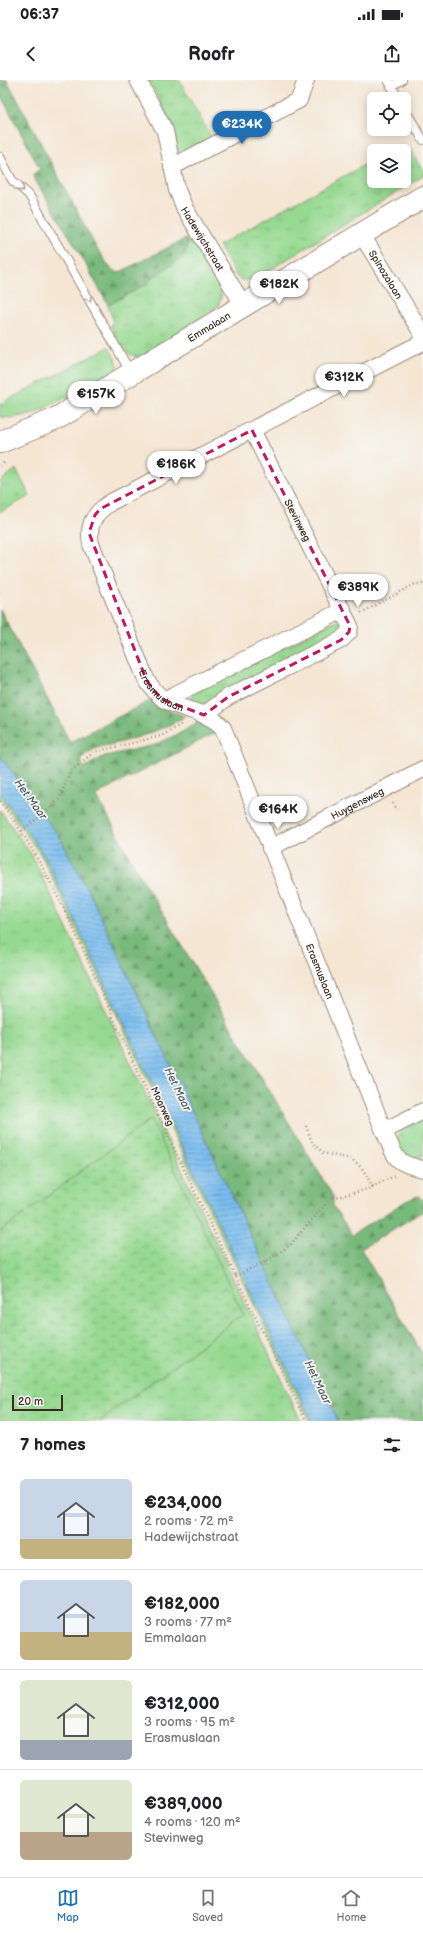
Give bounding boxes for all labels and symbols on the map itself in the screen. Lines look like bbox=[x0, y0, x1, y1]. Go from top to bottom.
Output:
pin: €234K bbox=[214, 111, 270, 145]
one-way arrow bbox=[17, 184, 25, 191]
street label: Hadewijchstraat bbox=[178, 205, 226, 273]
street label: Spinozalaan bbox=[366, 248, 405, 302]
pin: €182K bbox=[251, 271, 307, 305]
one-way arrow bbox=[85, 295, 92, 303]
street label: Emmalaan bbox=[186, 310, 233, 345]
pin: €312K bbox=[316, 364, 372, 398]
pin: €157K bbox=[68, 381, 124, 415]
pin: €186K bbox=[148, 451, 204, 485]
street label: Stevinweg bbox=[281, 497, 313, 544]
pin: €389K bbox=[330, 574, 386, 608]
street label: Erasmuslaan bbox=[136, 668, 185, 715]
water label: Het Maar bbox=[12, 777, 50, 823]
street label: Huygensweg bbox=[329, 785, 386, 823]
pin: €164K bbox=[250, 796, 306, 830]
street label: Erasmuslaan bbox=[303, 942, 336, 1001]
water label: Het Maar bbox=[161, 1065, 194, 1114]
street label: Moarweg bbox=[148, 1085, 176, 1128]
water label: Het Maar bbox=[301, 1358, 334, 1407]
scale bar bbox=[12, 1393, 63, 1412]

